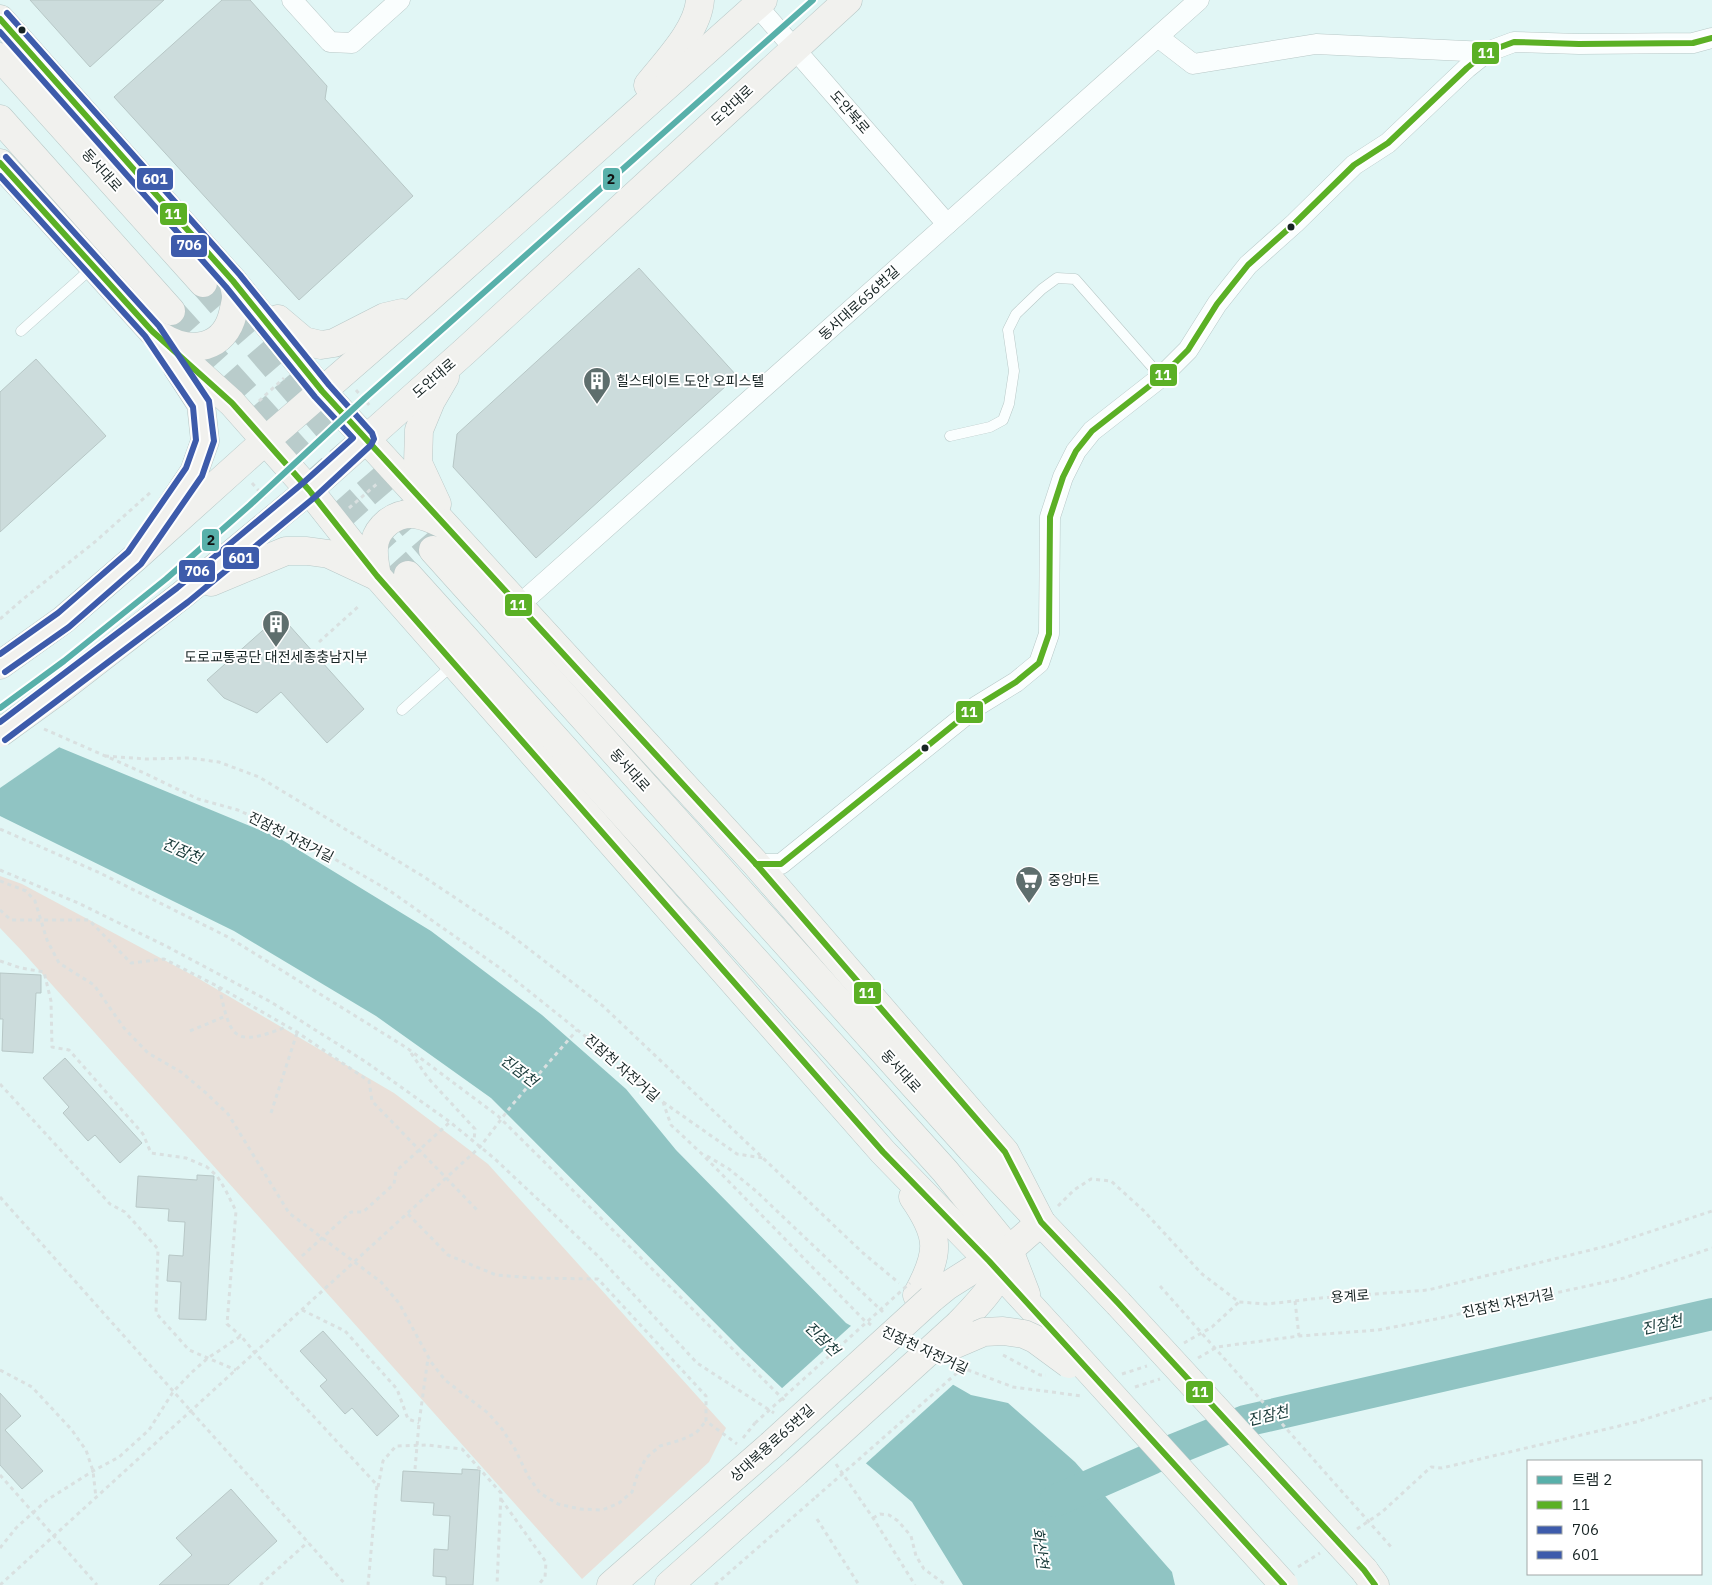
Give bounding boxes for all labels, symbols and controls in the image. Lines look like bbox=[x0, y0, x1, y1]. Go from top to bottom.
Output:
unlabelled marker bbox=[17, 25, 27, 35]
line badge: 11 bbox=[1471, 41, 1500, 65]
text: 11 bbox=[1478, 44, 1495, 62]
street label: 도안대로 bbox=[707, 81, 757, 129]
street label: 도안북로 bbox=[826, 87, 874, 137]
street label: 동서대로 bbox=[78, 145, 126, 195]
line badge: 601 bbox=[136, 167, 174, 191]
line badge: 2 bbox=[602, 167, 621, 191]
text: 601 bbox=[142, 170, 168, 188]
text: 2 bbox=[607, 170, 615, 188]
line badge: 11 bbox=[159, 202, 188, 226]
text: 11 bbox=[165, 205, 182, 223]
unlabelled marker bbox=[1286, 222, 1296, 232]
line badge: 706 bbox=[170, 234, 208, 258]
text: 706 bbox=[176, 236, 202, 254]
street label: 동서대로656번길 bbox=[815, 262, 903, 344]
street label: 도안대로 bbox=[409, 354, 459, 402]
line badge: 11 bbox=[1149, 363, 1178, 387]
building icon: 힐스테이트 도안 오피스텔 bbox=[582, 366, 612, 405]
text: 11 bbox=[1155, 366, 1172, 384]
place label: 힐스테이트 도안 오피스텔 bbox=[616, 372, 764, 390]
line badge: 2 bbox=[201, 528, 220, 552]
text: 2 bbox=[207, 531, 215, 549]
line badge: 601 bbox=[222, 546, 260, 570]
text: 601 bbox=[228, 549, 254, 567]
line badge: 706 bbox=[178, 559, 216, 583]
text: 706 bbox=[184, 562, 210, 580]
line badge: 11 bbox=[504, 593, 533, 617]
text: 11 bbox=[510, 596, 527, 614]
building icon: 도로교통공단 대전세종충남지부 bbox=[261, 609, 291, 648]
place label: 도로교통공단 대전세종충남지부 bbox=[184, 648, 368, 666]
line badge: 11 bbox=[955, 700, 984, 724]
text: 11 bbox=[961, 703, 978, 721]
unlabelled marker bbox=[920, 743, 930, 753]
street label: 동서대로 bbox=[606, 745, 654, 795]
street label: 진잠천 자전거길 bbox=[245, 808, 337, 866]
water label: 진잠천 bbox=[159, 833, 207, 869]
supermarket icon: 중앙마트 bbox=[1014, 865, 1044, 904]
place label: 중앙마트 bbox=[1048, 871, 1100, 889]
line badge: 11 bbox=[853, 981, 882, 1005]
text: 11 bbox=[859, 984, 876, 1002]
street label: 진잠천 자전거길 bbox=[581, 1031, 663, 1105]
street label: 동서대로 bbox=[877, 1046, 925, 1096]
water label: 진잠천 bbox=[497, 1051, 543, 1092]
street label: 진잠천 자전거길 bbox=[1460, 1284, 1556, 1322]
street label: 용계로 bbox=[1330, 1286, 1370, 1306]
water label: 진잠천 bbox=[1640, 1310, 1686, 1338]
water label: 진잠천 bbox=[801, 1317, 845, 1361]
street label: 진잠천 자전거길 bbox=[879, 1322, 971, 1378]
line badge: 11 bbox=[1185, 1380, 1214, 1404]
text: 11 bbox=[1192, 1383, 1209, 1401]
street label: 상대복용로65번길 bbox=[726, 1401, 818, 1485]
water label: 진잠천 bbox=[1245, 1401, 1292, 1430]
legend bbox=[1527, 1460, 1702, 1575]
text: 트램 2 bbox=[1572, 1470, 1612, 1489]
text: 11 bbox=[1572, 1495, 1590, 1514]
text: 706 bbox=[1572, 1520, 1599, 1539]
water label: 화산천 bbox=[1028, 1526, 1053, 1572]
text: 601 bbox=[1572, 1545, 1599, 1564]

